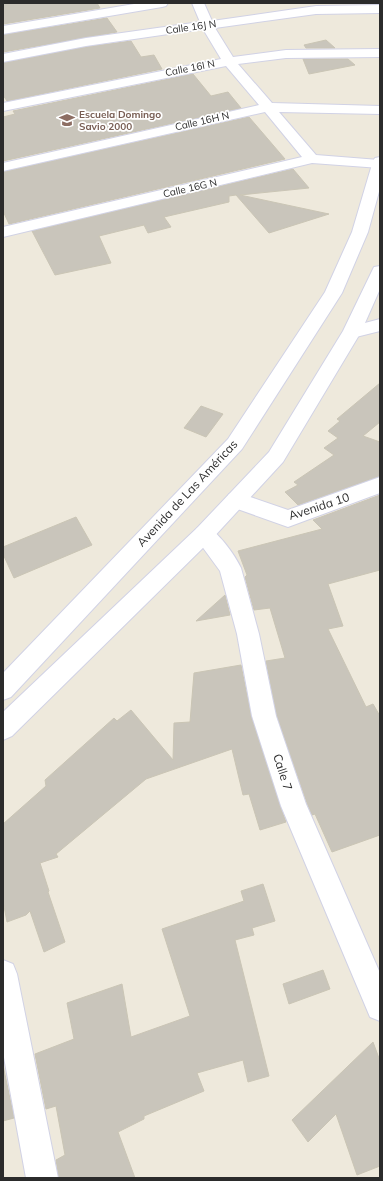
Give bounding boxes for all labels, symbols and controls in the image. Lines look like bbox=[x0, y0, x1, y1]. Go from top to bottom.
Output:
street label: Calle 16J N bbox=[165, 17, 217, 37]
street label: Calle 16I N bbox=[164, 57, 216, 79]
place label: Escuela Domingo Savio 2000 bbox=[79, 108, 161, 133]
street label: Calle 16H N bbox=[174, 108, 230, 134]
school or university icon: Escuela Domingo Savio 2000 bbox=[58, 111, 76, 129]
street label: Calle 16G N bbox=[162, 175, 218, 201]
street label: Avenida de Las Américas bbox=[134, 436, 240, 550]
street label: Avenida 10 bbox=[287, 489, 351, 523]
street label: Calle 7 bbox=[270, 752, 296, 792]

